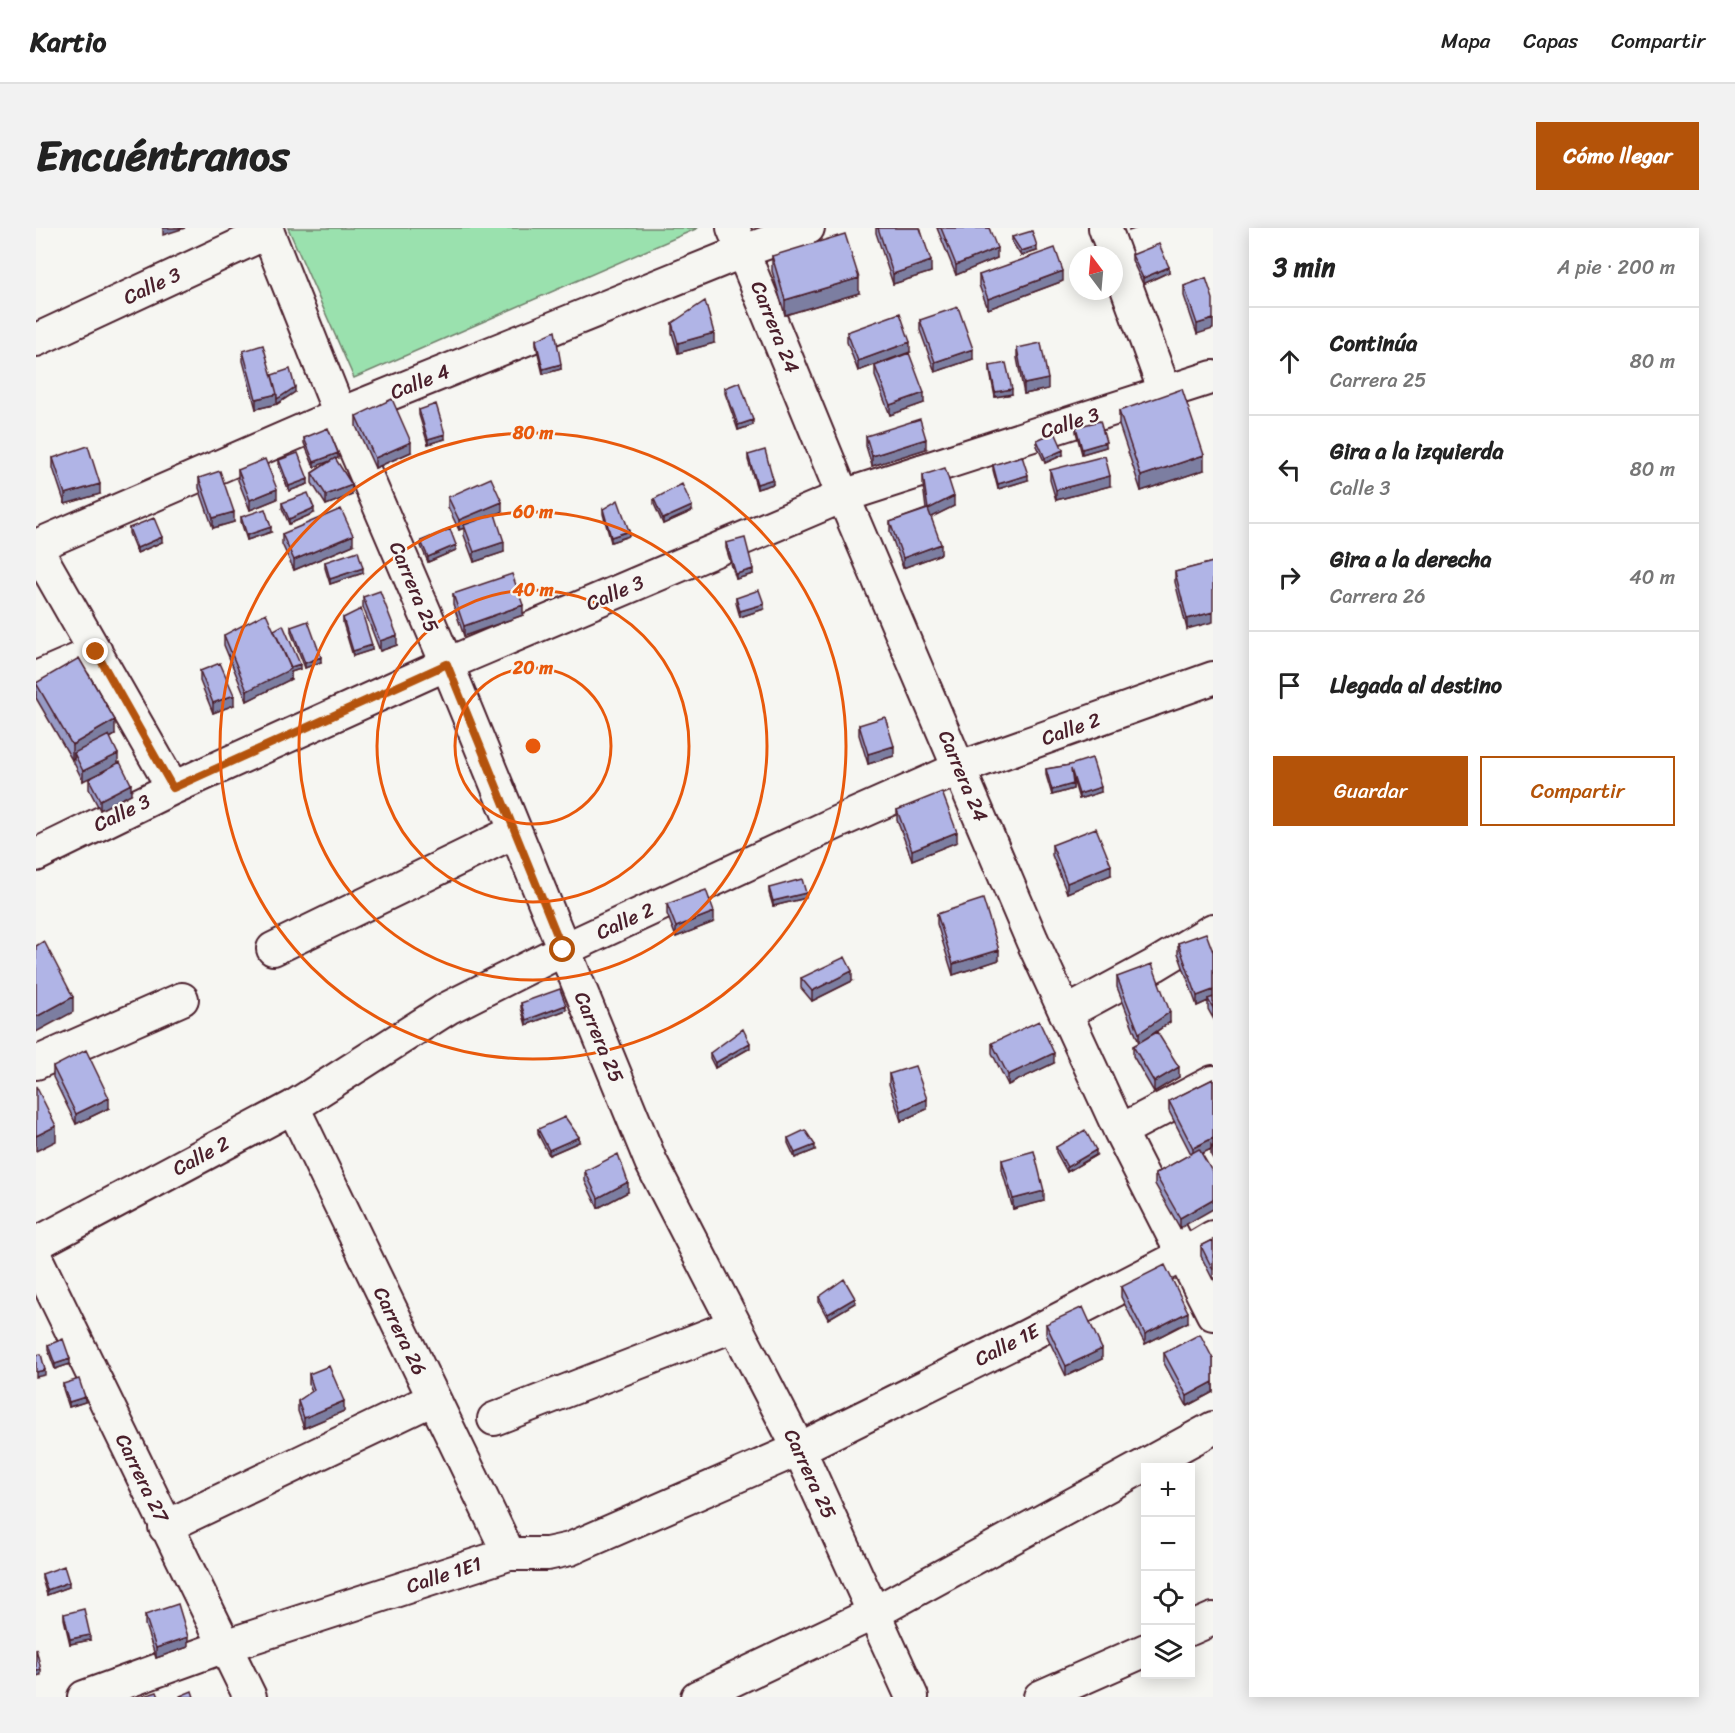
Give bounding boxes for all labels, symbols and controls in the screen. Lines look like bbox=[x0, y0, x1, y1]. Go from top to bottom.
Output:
text: Kartio bbox=[30, 17, 106, 66]
text: Mapa bbox=[1441, 22, 1490, 60]
text: Capas bbox=[1523, 22, 1578, 60]
text: Compartir bbox=[1611, 22, 1705, 60]
text: Encuéntranos bbox=[36, 119, 289, 193]
button: Cómo llegar bbox=[1536, 122, 1699, 190]
text: 3 min bbox=[1273, 244, 1335, 290]
north arrow bbox=[1069, 246, 1123, 300]
text: A pie · 200 m bbox=[1557, 250, 1675, 285]
street label: Calle 3 bbox=[117, 257, 187, 315]
street label: Carrera 24 bbox=[741, 276, 809, 378]
text: Continúa bbox=[1330, 324, 1417, 363]
text: 80 m bbox=[1630, 344, 1675, 379]
icon: ahead bbox=[1273, 345, 1306, 378]
street label: Calle 4 bbox=[385, 354, 455, 410]
text: Carrera 25 bbox=[1330, 363, 1426, 398]
street label: Calle 3 bbox=[1036, 397, 1104, 449]
text: 80 m bbox=[512, 417, 554, 449]
text: Gira a la izquierda bbox=[1330, 432, 1503, 471]
text: 80 m bbox=[1630, 452, 1675, 487]
icon: left bbox=[1273, 453, 1306, 486]
text: Calle 3 bbox=[1330, 471, 1390, 506]
text: 60 m bbox=[512, 496, 553, 528]
street label: Carrera 25 bbox=[379, 536, 449, 638]
text: Gira a la derecha bbox=[1330, 540, 1491, 579]
text: 40 m bbox=[1629, 560, 1675, 595]
icon: right bbox=[1273, 561, 1306, 594]
street label: Calle 3 bbox=[580, 565, 650, 621]
text: 40 m bbox=[511, 574, 554, 606]
text: Carrera 26 bbox=[1330, 579, 1426, 614]
route end bbox=[82, 638, 108, 664]
text: 20 m bbox=[512, 652, 553, 684]
text: Llegada al destino bbox=[1330, 666, 1502, 705]
icon: arrive bbox=[1273, 669, 1306, 702]
street label: Calle 2 bbox=[1036, 702, 1106, 756]
street label: Carrera 24 bbox=[928, 725, 998, 827]
centre of rings bbox=[523, 736, 543, 756]
button: Guardar bbox=[1273, 756, 1468, 826]
button: Compartir bbox=[1480, 756, 1675, 826]
street label: Calle 3 bbox=[87, 784, 157, 842]
street label: Calle 2 bbox=[590, 892, 660, 950]
route start bbox=[549, 936, 575, 962]
street label: Carrera 25 bbox=[564, 986, 634, 1088]
street label: Calle 2 bbox=[166, 1126, 237, 1186]
street label: Carrera 26 bbox=[363, 1280, 437, 1382]
street label: Calle 1E bbox=[968, 1313, 1047, 1376]
street label: Carrera 25 bbox=[774, 1423, 846, 1525]
street label: Carrera 27 bbox=[105, 1427, 179, 1530]
map controls bbox=[1141, 1463, 1195, 1679]
button: + bbox=[1141, 1463, 1195, 1517]
button: − bbox=[1141, 1517, 1195, 1571]
street label: Calle 1E1 bbox=[402, 1546, 486, 1604]
button: locate bbox=[1141, 1571, 1195, 1625]
button: layers bbox=[1141, 1625, 1195, 1679]

